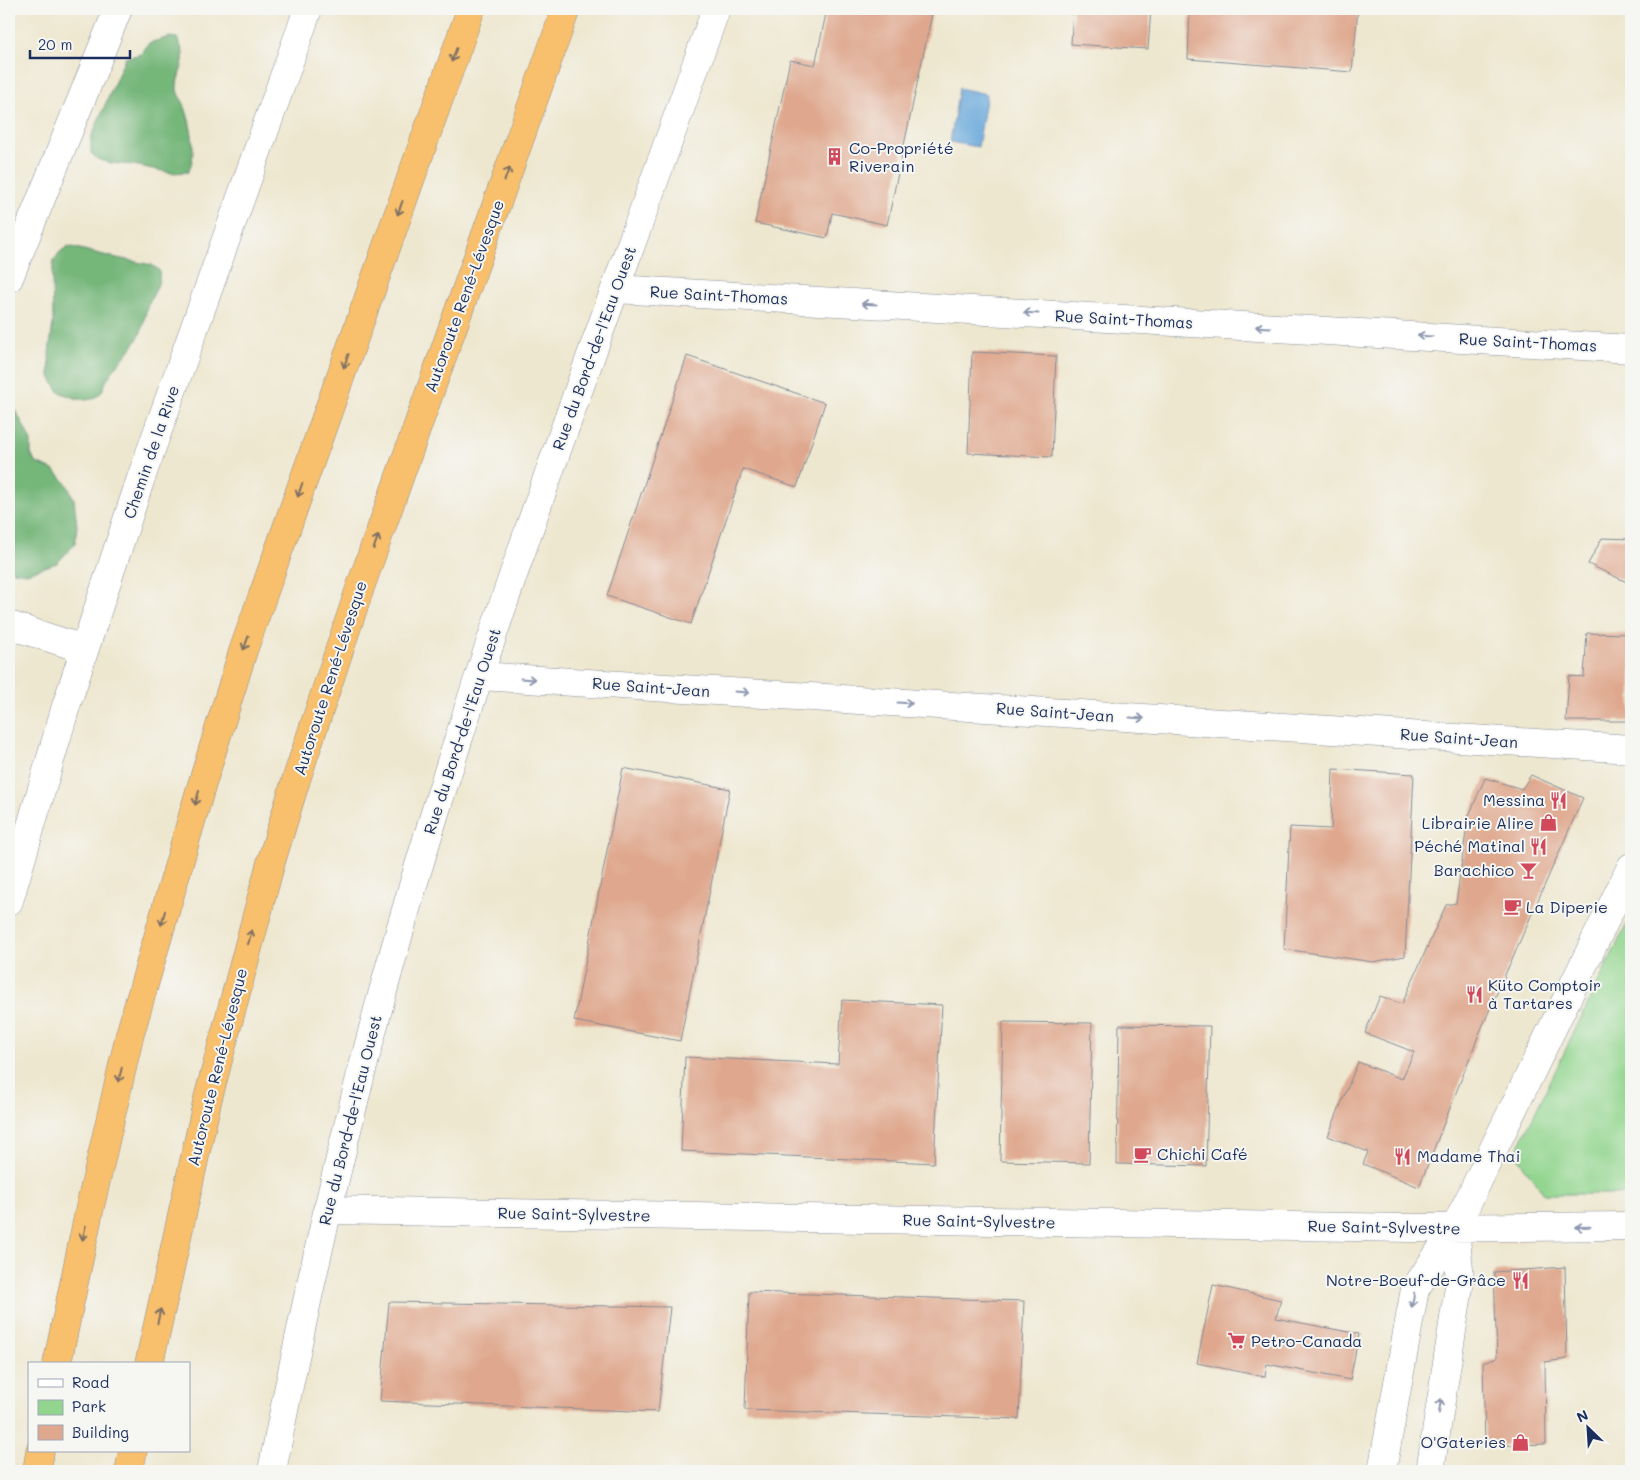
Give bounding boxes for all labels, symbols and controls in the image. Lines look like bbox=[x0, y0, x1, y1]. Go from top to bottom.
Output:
scale bar bbox=[30, 28, 130, 60]
text: 20 m bbox=[38, 34, 72, 54]
one-way arrow bbox=[449, 46, 458, 62]
place label: Co-Propriété Riverain bbox=[849, 137, 954, 176]
building icon: Co-Propriété Riverain bbox=[825, 147, 845, 167]
one-way arrow bbox=[503, 167, 512, 182]
street label: Autoroute René-Lévesque bbox=[419, 197, 508, 395]
one-way arrow bbox=[395, 200, 404, 215]
street label: Rue du Bord-de-l'Eau Ouest bbox=[547, 243, 640, 453]
street label: Rue Saint-Thomas bbox=[649, 280, 789, 309]
one-way arrow bbox=[861, 299, 877, 308]
street label: Rue Saint-Thomas bbox=[1054, 304, 1194, 333]
one-way arrow bbox=[1023, 309, 1039, 318]
one-way arrow bbox=[1255, 322, 1271, 331]
street label: Rue Saint-Thomas bbox=[1458, 327, 1598, 356]
one-way arrow bbox=[1418, 332, 1434, 341]
one-way arrow bbox=[340, 353, 350, 369]
street label: Chemin de la Rive bbox=[118, 382, 183, 521]
one-way arrow bbox=[295, 482, 304, 497]
one-way arrow bbox=[372, 534, 381, 550]
street label: Autoroute René-Lévesque bbox=[288, 578, 371, 778]
street label: Rue du Bord-de-l'Eau Ouest bbox=[418, 625, 505, 837]
one-way arrow bbox=[241, 635, 250, 651]
street label: Rue Saint-Jean bbox=[591, 672, 711, 701]
one-way arrow bbox=[520, 675, 536, 684]
one-way arrow bbox=[734, 688, 750, 697]
street label: Rue Saint-Jean bbox=[995, 697, 1115, 726]
one-way arrow bbox=[896, 698, 912, 707]
one-way arrow bbox=[1128, 713, 1144, 722]
street label: Rue Saint-Jean bbox=[1399, 723, 1519, 752]
place label: Messina bbox=[1483, 789, 1545, 810]
one-way arrow bbox=[192, 790, 202, 806]
restaurant icon: Messina bbox=[1549, 790, 1569, 810]
place label: Librairie Alire bbox=[1422, 812, 1534, 833]
shop icon: Librairie Alire bbox=[1538, 813, 1558, 833]
place label: Péché Matinal bbox=[1414, 835, 1525, 856]
restaurant icon: Péché Matinal bbox=[1529, 836, 1549, 856]
place label: Barachico bbox=[1434, 859, 1514, 880]
bar icon: Barachico bbox=[1518, 860, 1538, 880]
place label: La Diperie bbox=[1526, 896, 1608, 917]
cafe icon: La Diperie bbox=[1502, 897, 1522, 917]
one-way arrow bbox=[158, 910, 167, 926]
one-way arrow bbox=[246, 929, 256, 945]
street label: Autoroute René-Lévesque bbox=[182, 966, 251, 1168]
place label: Küto Comptoir à Tartares bbox=[1488, 974, 1601, 1013]
restaurant icon: Küto Comptoir à Tartares bbox=[1464, 984, 1484, 1004]
street label: Rue du Bord-de-l'Eau Ouest bbox=[313, 1013, 386, 1227]
one-way arrow bbox=[115, 1066, 125, 1082]
place label: Chichi Café bbox=[1157, 1143, 1248, 1164]
cafe icon: Chichi Café bbox=[1133, 1144, 1153, 1164]
place label: Madame Thai bbox=[1417, 1145, 1520, 1166]
restaurant icon: Madame Thai bbox=[1393, 1146, 1413, 1166]
street label: Rue Saint-Sylvestre bbox=[497, 1202, 651, 1225]
street label: Rue Saint-Sylvestre bbox=[902, 1209, 1056, 1232]
street label: Rue Saint-Sylvestre bbox=[1307, 1215, 1461, 1238]
one-way arrow bbox=[1575, 1222, 1591, 1232]
one-way arrow bbox=[79, 1225, 88, 1241]
place label: Notre-Boeuf-de-Grâce bbox=[1326, 1269, 1506, 1290]
restaurant icon: Notre-Boeuf-de-Grâce bbox=[1510, 1270, 1530, 1290]
one-way arrow bbox=[1408, 1292, 1418, 1308]
one-way arrow bbox=[155, 1308, 164, 1324]
place label: Petro-Canada bbox=[1251, 1330, 1362, 1351]
supermarket icon: Petro-Canada bbox=[1227, 1331, 1247, 1351]
legend bbox=[28, 1362, 190, 1452]
text: Road bbox=[72, 1372, 109, 1392]
text: Park bbox=[72, 1396, 106, 1416]
one-way arrow bbox=[1435, 1398, 1445, 1414]
north arrow bbox=[1562, 1402, 1612, 1452]
text: N bbox=[1573, 1405, 1591, 1427]
text: Building bbox=[72, 1422, 129, 1442]
place label: O'Gateries bbox=[1420, 1431, 1506, 1452]
shop icon: O'Gateries bbox=[1510, 1432, 1530, 1452]

